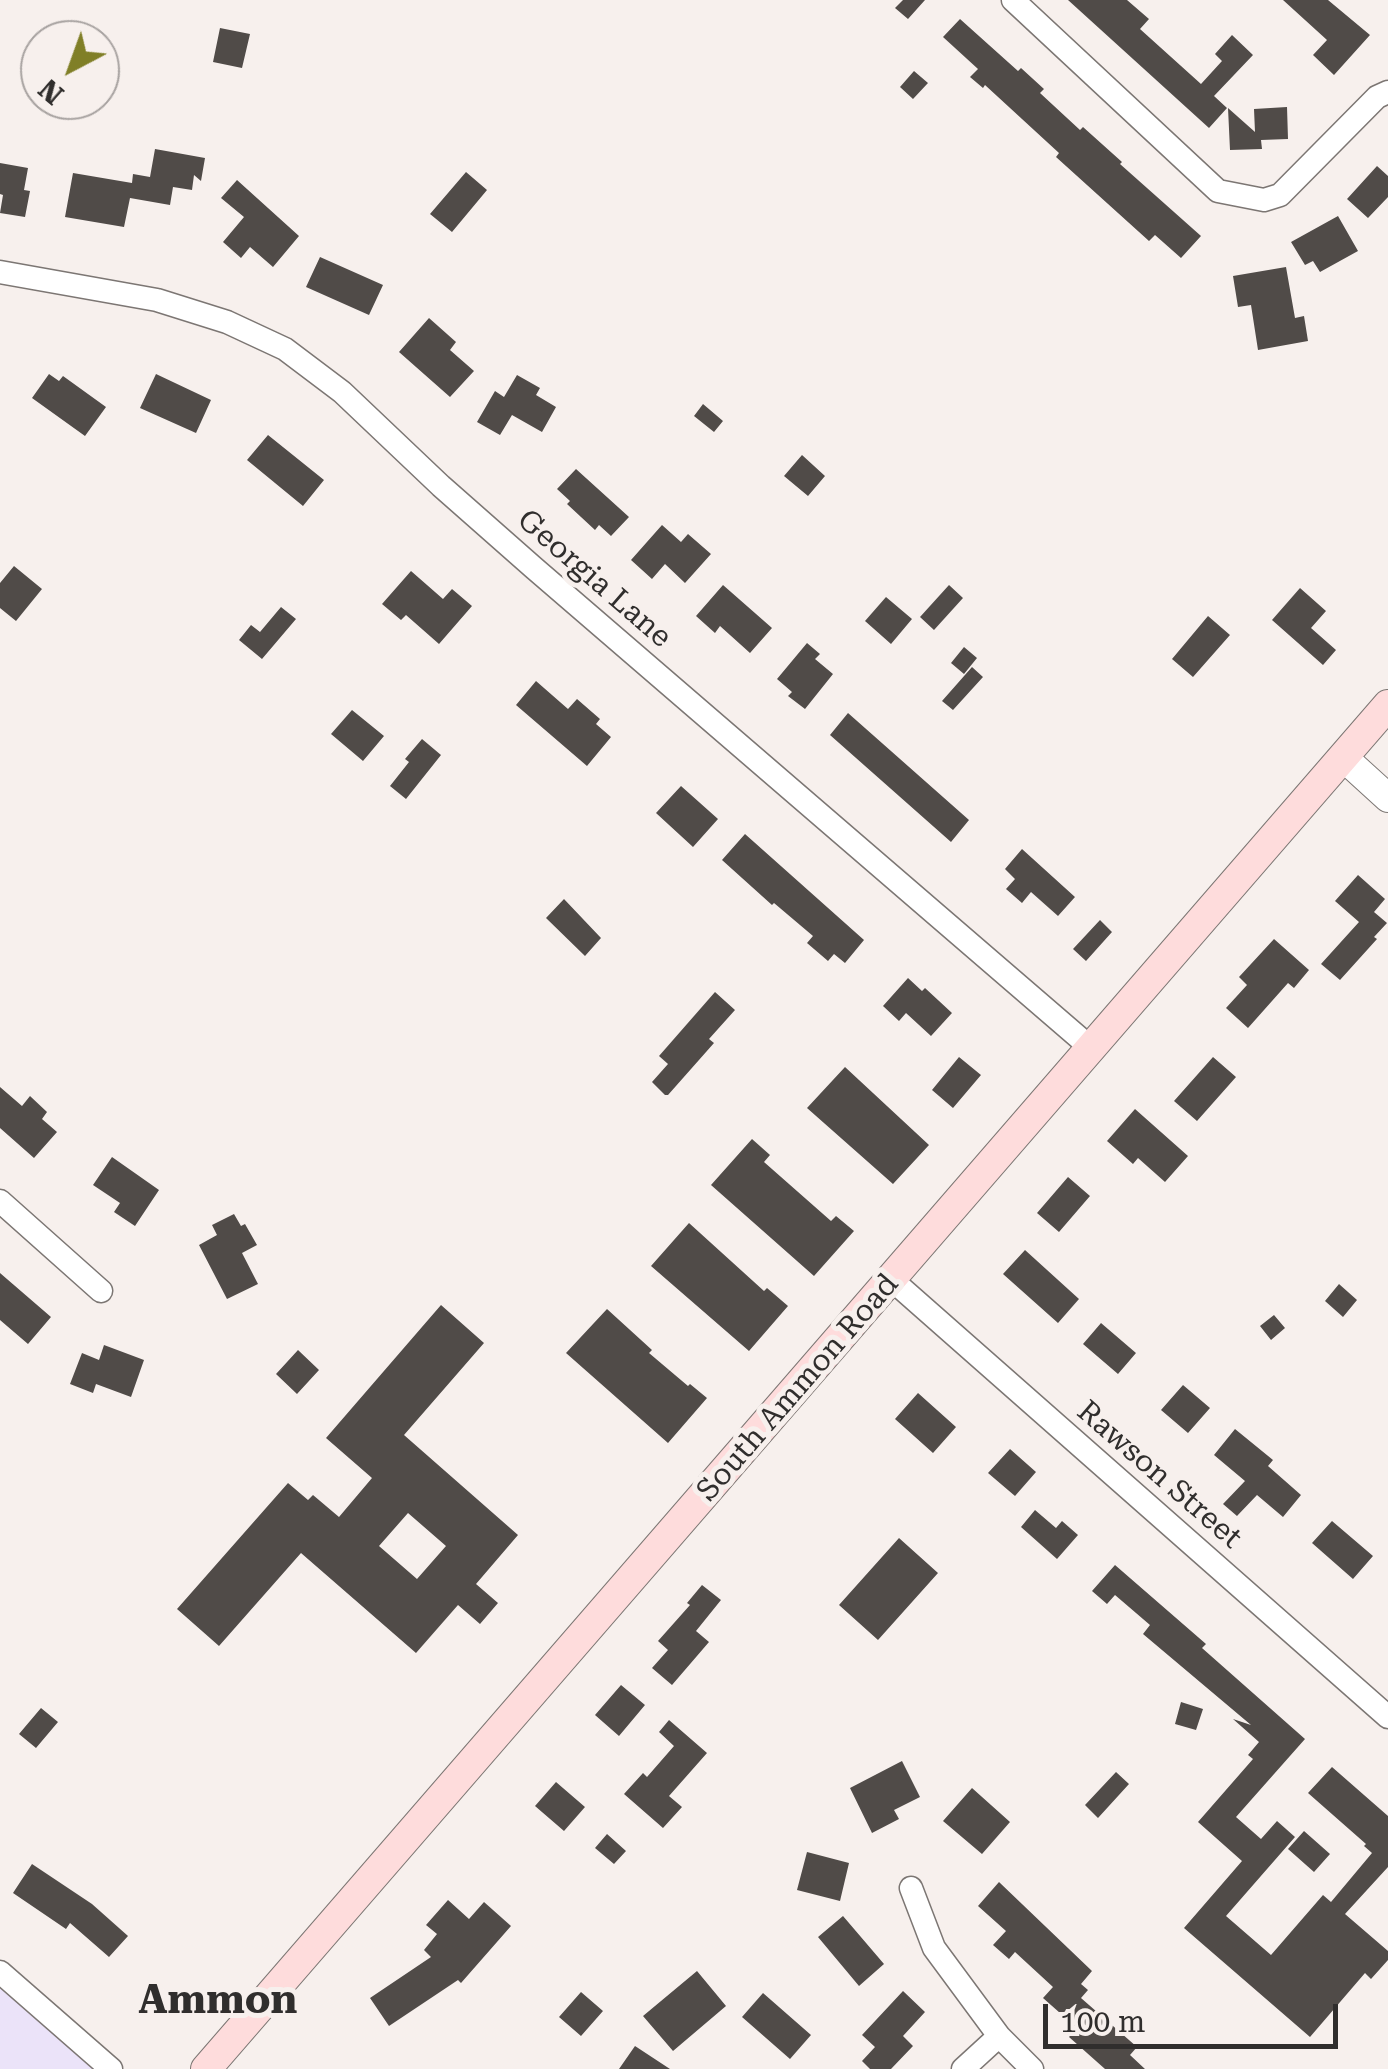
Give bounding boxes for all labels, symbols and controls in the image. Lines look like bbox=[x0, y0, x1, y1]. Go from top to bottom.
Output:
north arrow bbox=[20, 20, 120, 120]
text: N bbox=[32, 72, 70, 111]
street label: Georgia Lane bbox=[510, 502, 678, 656]
street label: South Ammon Road bbox=[690, 1267, 906, 1509]
street label: Rawson Street bbox=[1069, 1394, 1249, 1556]
district label: Ammon bbox=[139, 1977, 297, 2025]
scale bar bbox=[1048, 1984, 1343, 2046]
text: 100 m bbox=[1060, 2004, 1145, 2039]

